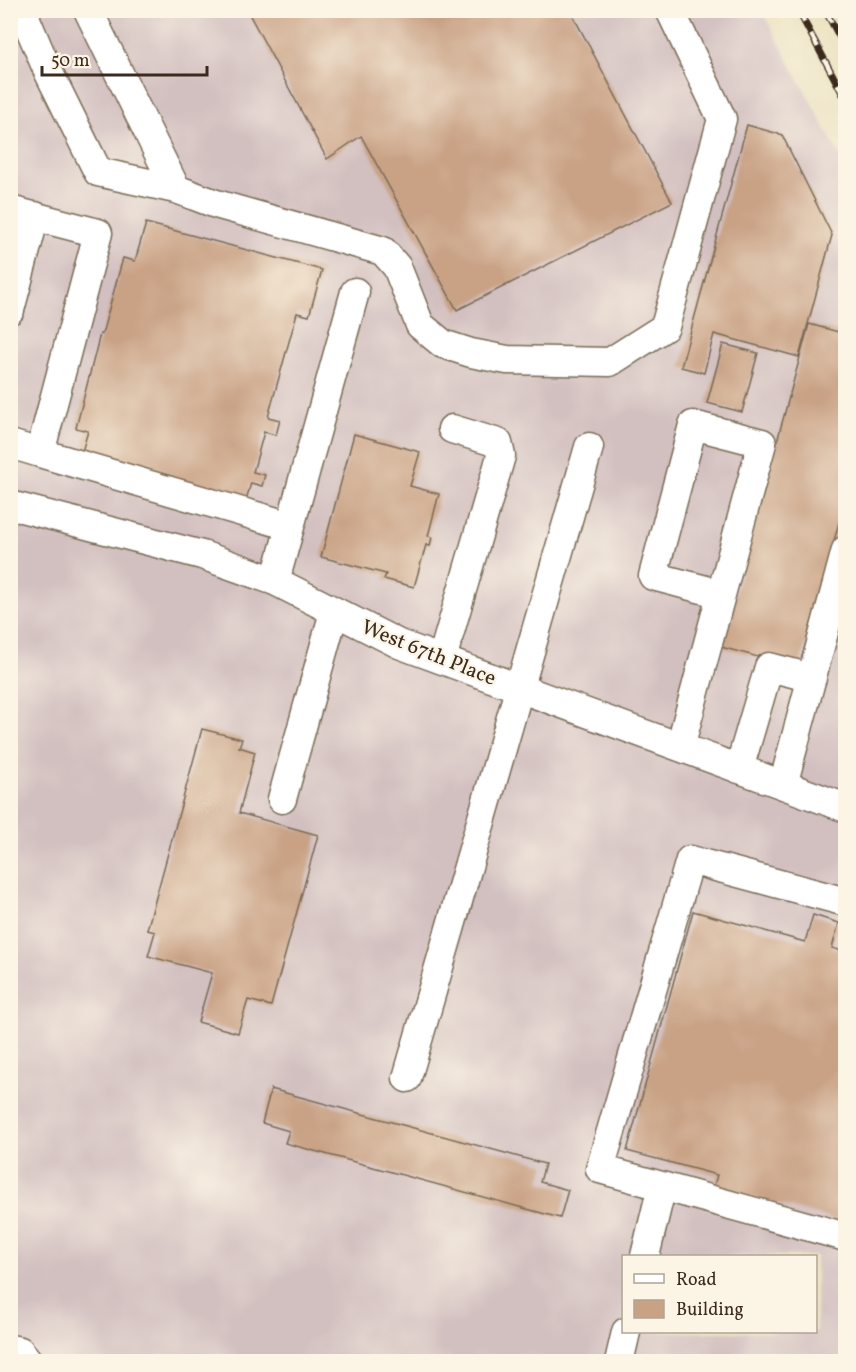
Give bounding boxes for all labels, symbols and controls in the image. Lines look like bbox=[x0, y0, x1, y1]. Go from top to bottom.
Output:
scale bar bbox=[42, 39, 207, 77]
text: 50 m bbox=[51, 49, 90, 74]
street label: West 67th Place bbox=[357, 613, 500, 694]
legend bbox=[622, 1255, 817, 1333]
text: Road bbox=[676, 1268, 717, 1293]
text: Building bbox=[676, 1298, 744, 1323]

